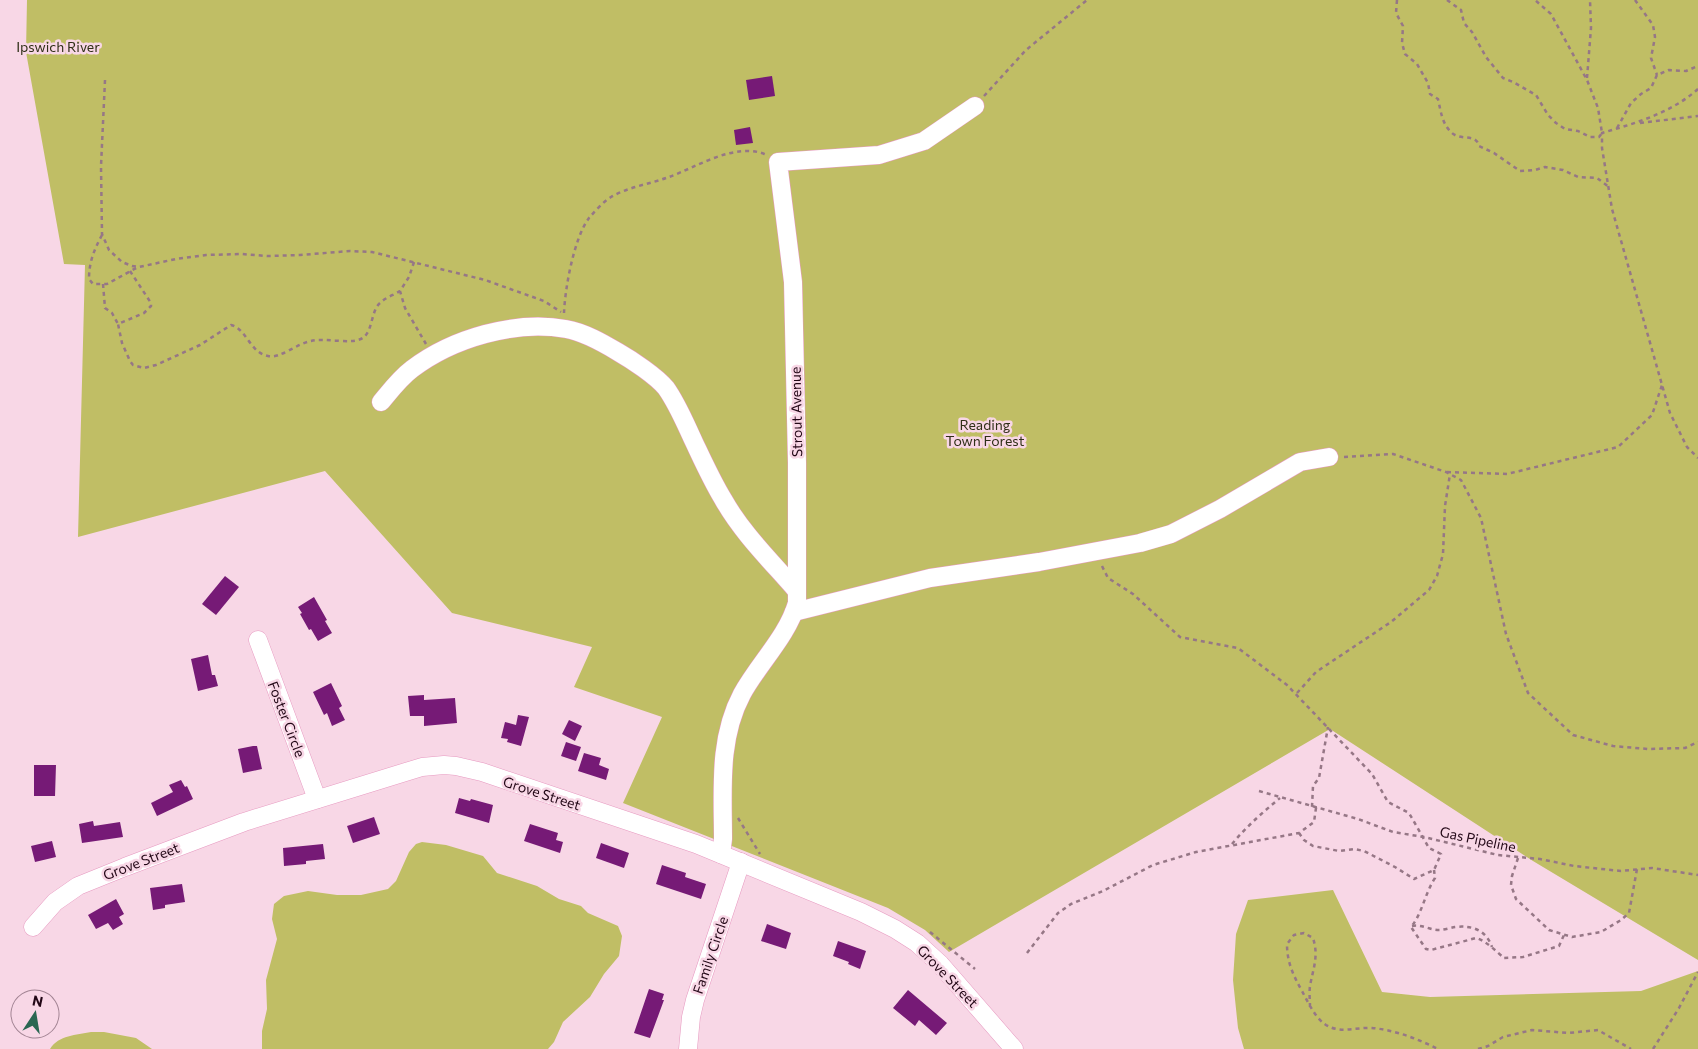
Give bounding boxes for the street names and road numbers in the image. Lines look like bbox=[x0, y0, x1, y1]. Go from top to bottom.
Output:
street label: Strout Avenue bbox=[787, 367, 805, 457]
street label: Foster Circle bbox=[265, 679, 309, 759]
street label: Grove Street bbox=[501, 773, 583, 814]
street label: Gas Pipeline bbox=[1438, 823, 1518, 855]
street label: Grove Street bbox=[100, 839, 182, 883]
street label: Family Circle bbox=[689, 914, 731, 996]
street label: Grove Street bbox=[914, 941, 982, 1011]

